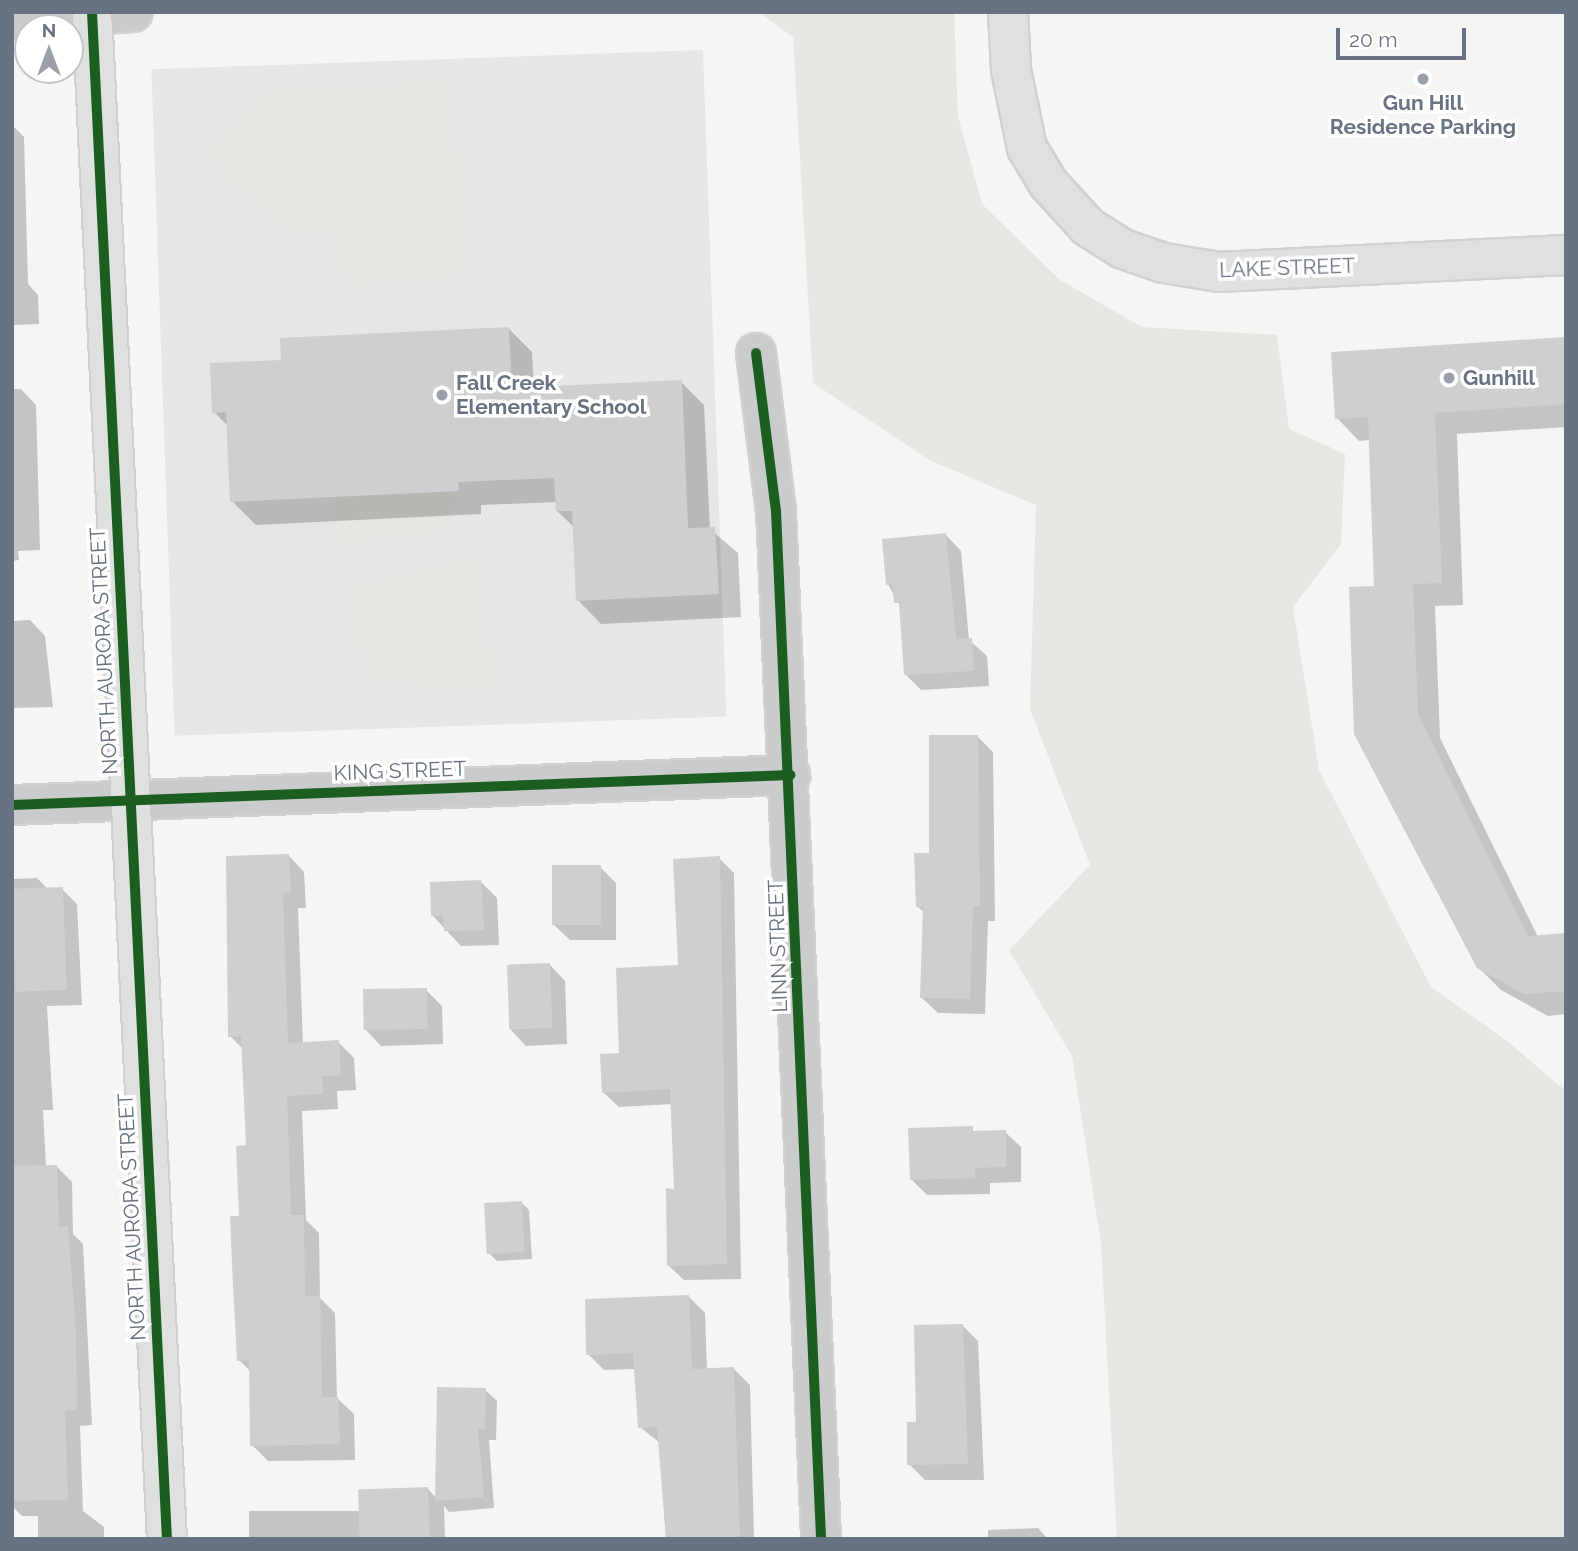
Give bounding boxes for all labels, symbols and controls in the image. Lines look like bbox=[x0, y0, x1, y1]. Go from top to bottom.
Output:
north arrow bbox=[14, 14, 84, 84]
scale bar bbox=[1340, 14, 1470, 58]
text: N bbox=[42, 19, 56, 41]
text: 20 m bbox=[1349, 27, 1397, 52]
marker: Gun Hill Residence Parking bbox=[1415, 71, 1431, 87]
place label: Gun Hill Residence Parking bbox=[1330, 90, 1516, 140]
street label: LAKE STREET bbox=[1219, 253, 1355, 283]
place label: Gunhill bbox=[1463, 365, 1535, 391]
place label: Fall Creek Elementary School bbox=[456, 370, 647, 420]
marker: Gunhill bbox=[1441, 370, 1457, 386]
marker: Fall Creek Elementary School bbox=[434, 387, 450, 403]
street label: NORTH AURORA STREET bbox=[85, 526, 123, 776]
street label: KING STREET bbox=[333, 756, 467, 786]
street label: LINN STREET bbox=[763, 879, 793, 1013]
street label: NORTH AURORA STREET bbox=[113, 1092, 151, 1342]

